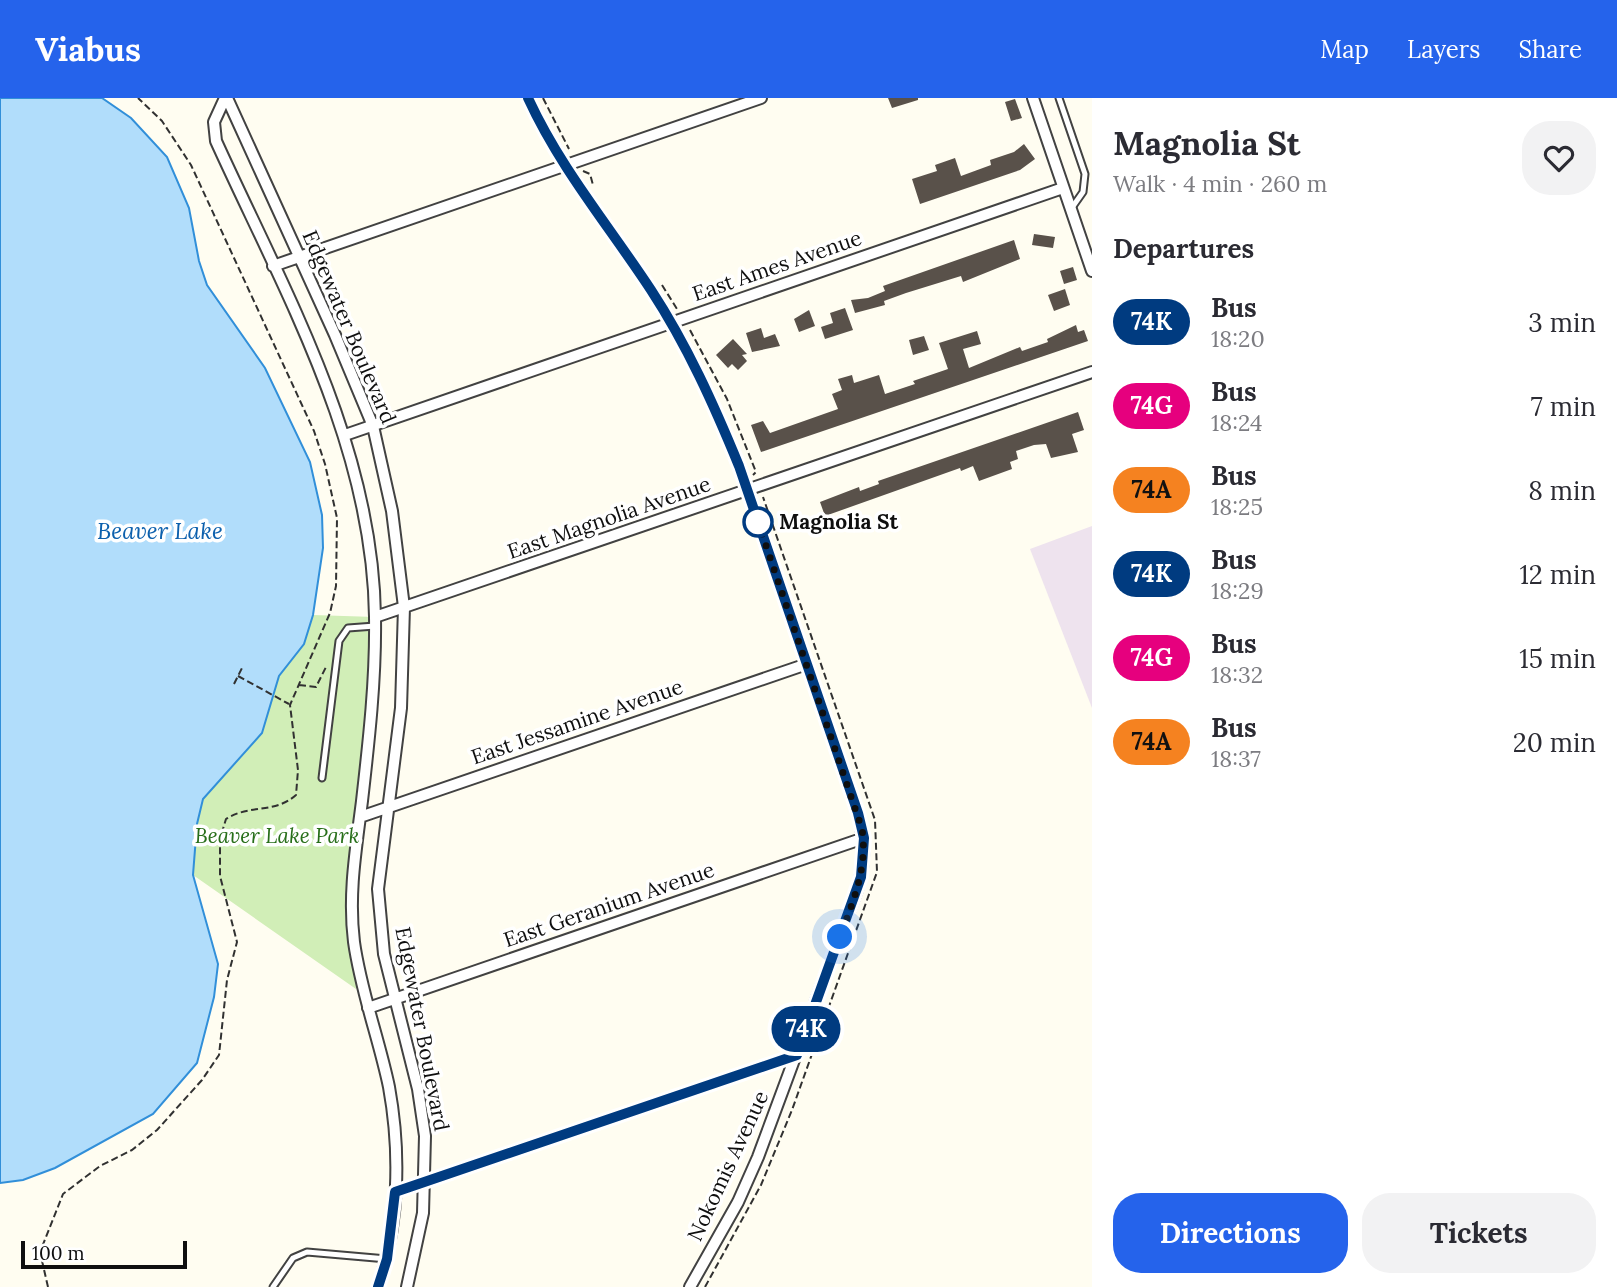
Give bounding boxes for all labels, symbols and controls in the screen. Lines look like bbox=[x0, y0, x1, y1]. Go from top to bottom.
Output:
text: Viabus bbox=[35, 28, 141, 70]
text: Map bbox=[1320, 34, 1369, 65]
text: Layers bbox=[1407, 34, 1480, 65]
text: Share bbox=[1518, 34, 1582, 65]
button: heart bbox=[1522, 121, 1596, 195]
text: Magnolia St bbox=[1113, 122, 1300, 164]
text: Walk · 4 min · 260 m bbox=[1113, 169, 1327, 198]
street label: East Ames Avenue bbox=[689, 224, 865, 307]
street label: Edgewater Boulevard bbox=[297, 226, 402, 428]
text: Departures bbox=[1113, 232, 1254, 265]
text: Bus bbox=[1211, 291, 1257, 324]
text: 74K bbox=[1131, 306, 1172, 337]
text: 3 min bbox=[1528, 306, 1596, 339]
text: 18:20 bbox=[1211, 324, 1265, 353]
text: Bus bbox=[1211, 375, 1257, 408]
text: 74G bbox=[1130, 390, 1173, 421]
text: 7 min bbox=[1531, 390, 1596, 423]
text: 18:24 bbox=[1211, 408, 1262, 437]
text: Bus bbox=[1211, 459, 1257, 492]
street label: East Magnolia Avenue bbox=[504, 470, 714, 565]
text: 74A bbox=[1132, 474, 1171, 505]
text: 8 min bbox=[1528, 474, 1596, 507]
text: 18:25 bbox=[1211, 492, 1263, 521]
marker: Magnolia St bbox=[743, 507, 773, 537]
place label: Magnolia St bbox=[779, 508, 899, 535]
water label: Beaver Lake bbox=[97, 516, 223, 545]
text: Bus bbox=[1211, 543, 1257, 576]
text: 74K bbox=[1131, 558, 1172, 589]
text: 12 min bbox=[1519, 558, 1596, 591]
text: 18:29 bbox=[1211, 576, 1264, 605]
text: Bus bbox=[1211, 627, 1257, 660]
text: 74G bbox=[1130, 642, 1173, 673]
text: 15 min bbox=[1519, 642, 1596, 675]
text: 18:32 bbox=[1211, 660, 1263, 689]
street label: East Jessamine Avenue bbox=[467, 673, 686, 770]
text: Bus bbox=[1211, 711, 1257, 744]
text: 74A bbox=[1132, 726, 1171, 757]
text: 20 min bbox=[1513, 726, 1596, 759]
text: 18:37 bbox=[1211, 744, 1261, 773]
park label: Beaver Lake Park bbox=[195, 822, 359, 849]
street label: East Geranium Avenue bbox=[500, 856, 718, 953]
your location bbox=[822, 919, 857, 954]
street label: Edgewater Boulevard bbox=[389, 925, 456, 1133]
line badge: 74K bbox=[766, 1006, 846, 1052]
text: 74K bbox=[785, 1013, 827, 1044]
street label: Nokomis Avenue bbox=[681, 1086, 774, 1245]
button: Directions bbox=[1113, 1193, 1348, 1273]
button: Tickets bbox=[1362, 1193, 1596, 1273]
scale bar bbox=[21, 1238, 187, 1270]
text: 100 m bbox=[32, 1241, 85, 1265]

